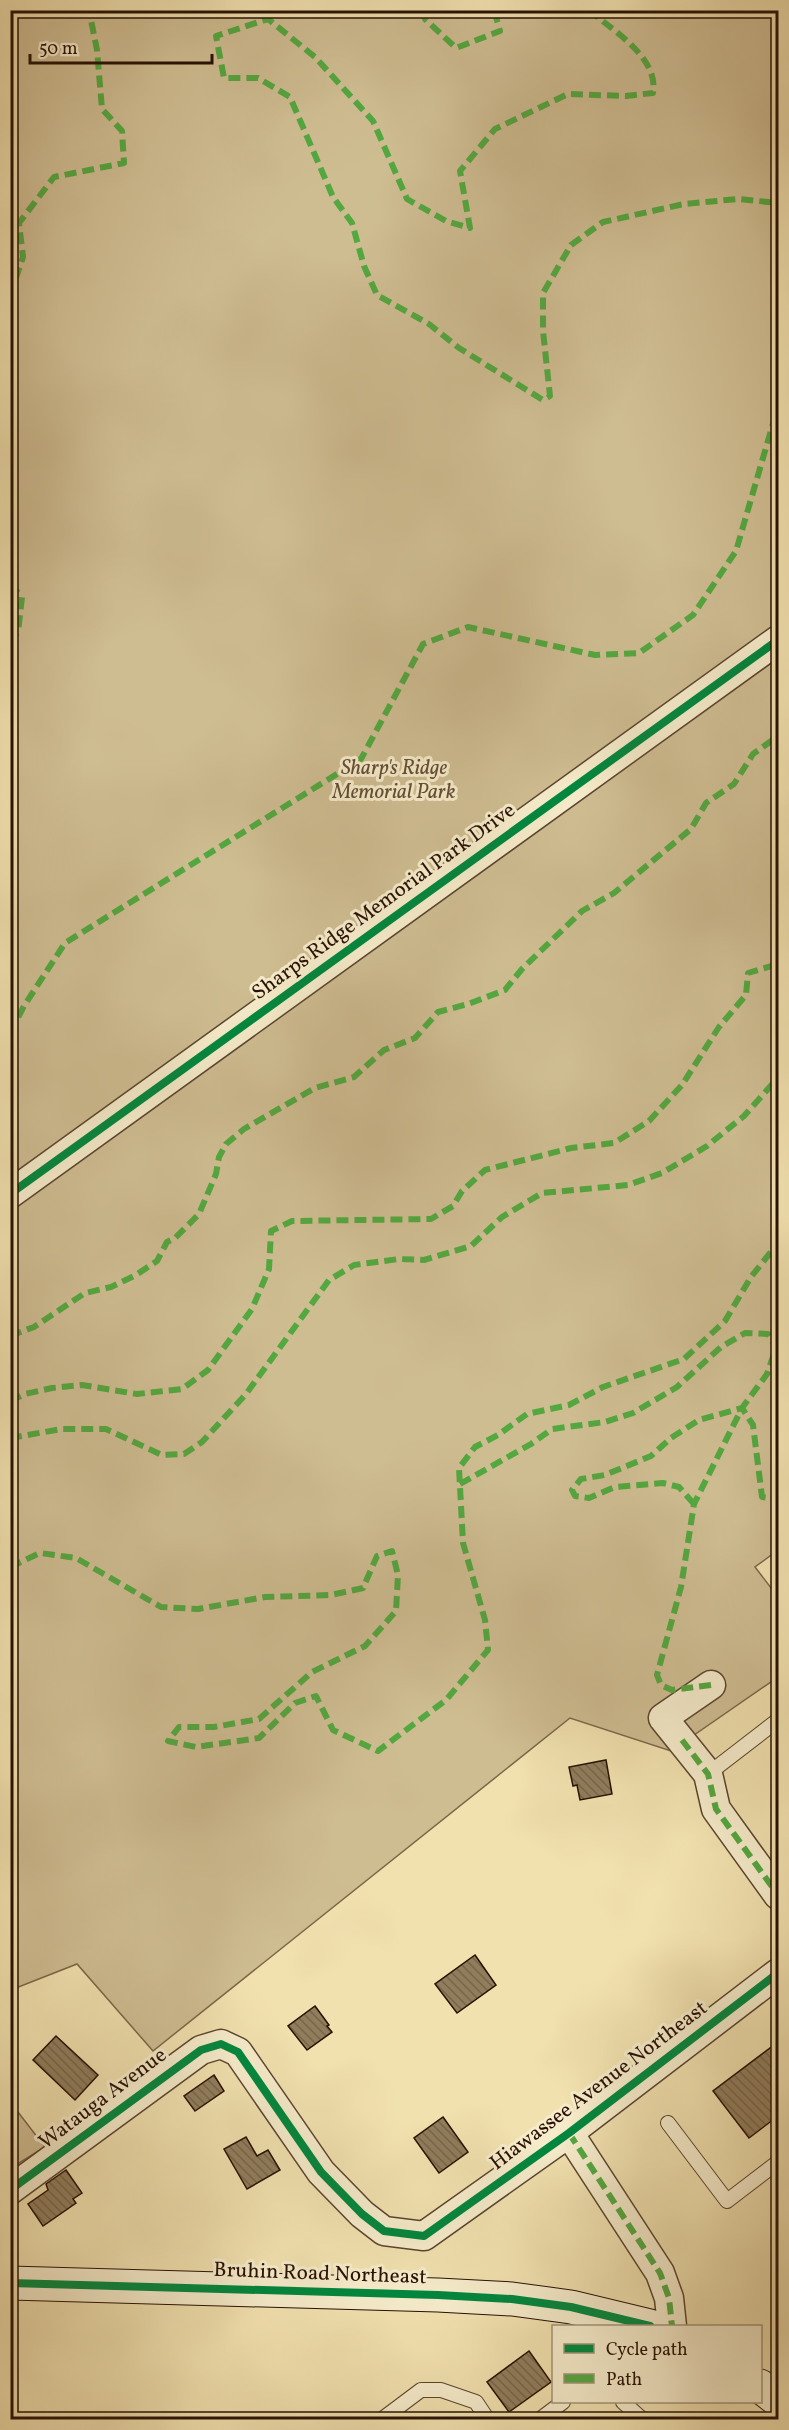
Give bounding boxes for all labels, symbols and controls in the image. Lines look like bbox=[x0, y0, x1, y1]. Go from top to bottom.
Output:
scale bar bbox=[30, 27, 212, 65]
text: 50 m bbox=[39, 37, 78, 62]
park label: Sharp's Ridge Memorial Park bbox=[332, 754, 456, 807]
street label: Sharps Ridge Memorial Park Drive bbox=[246, 796, 522, 1008]
street label: Hiawassee Avenue Northeast bbox=[484, 1994, 714, 2178]
street label: Watauga Avenue bbox=[33, 2041, 173, 2157]
street label: Bruhin Road Northeast bbox=[213, 2256, 427, 2292]
legend bbox=[552, 2325, 762, 2403]
text: Cycle path bbox=[606, 2338, 688, 2363]
text: Path bbox=[606, 2368, 642, 2393]

